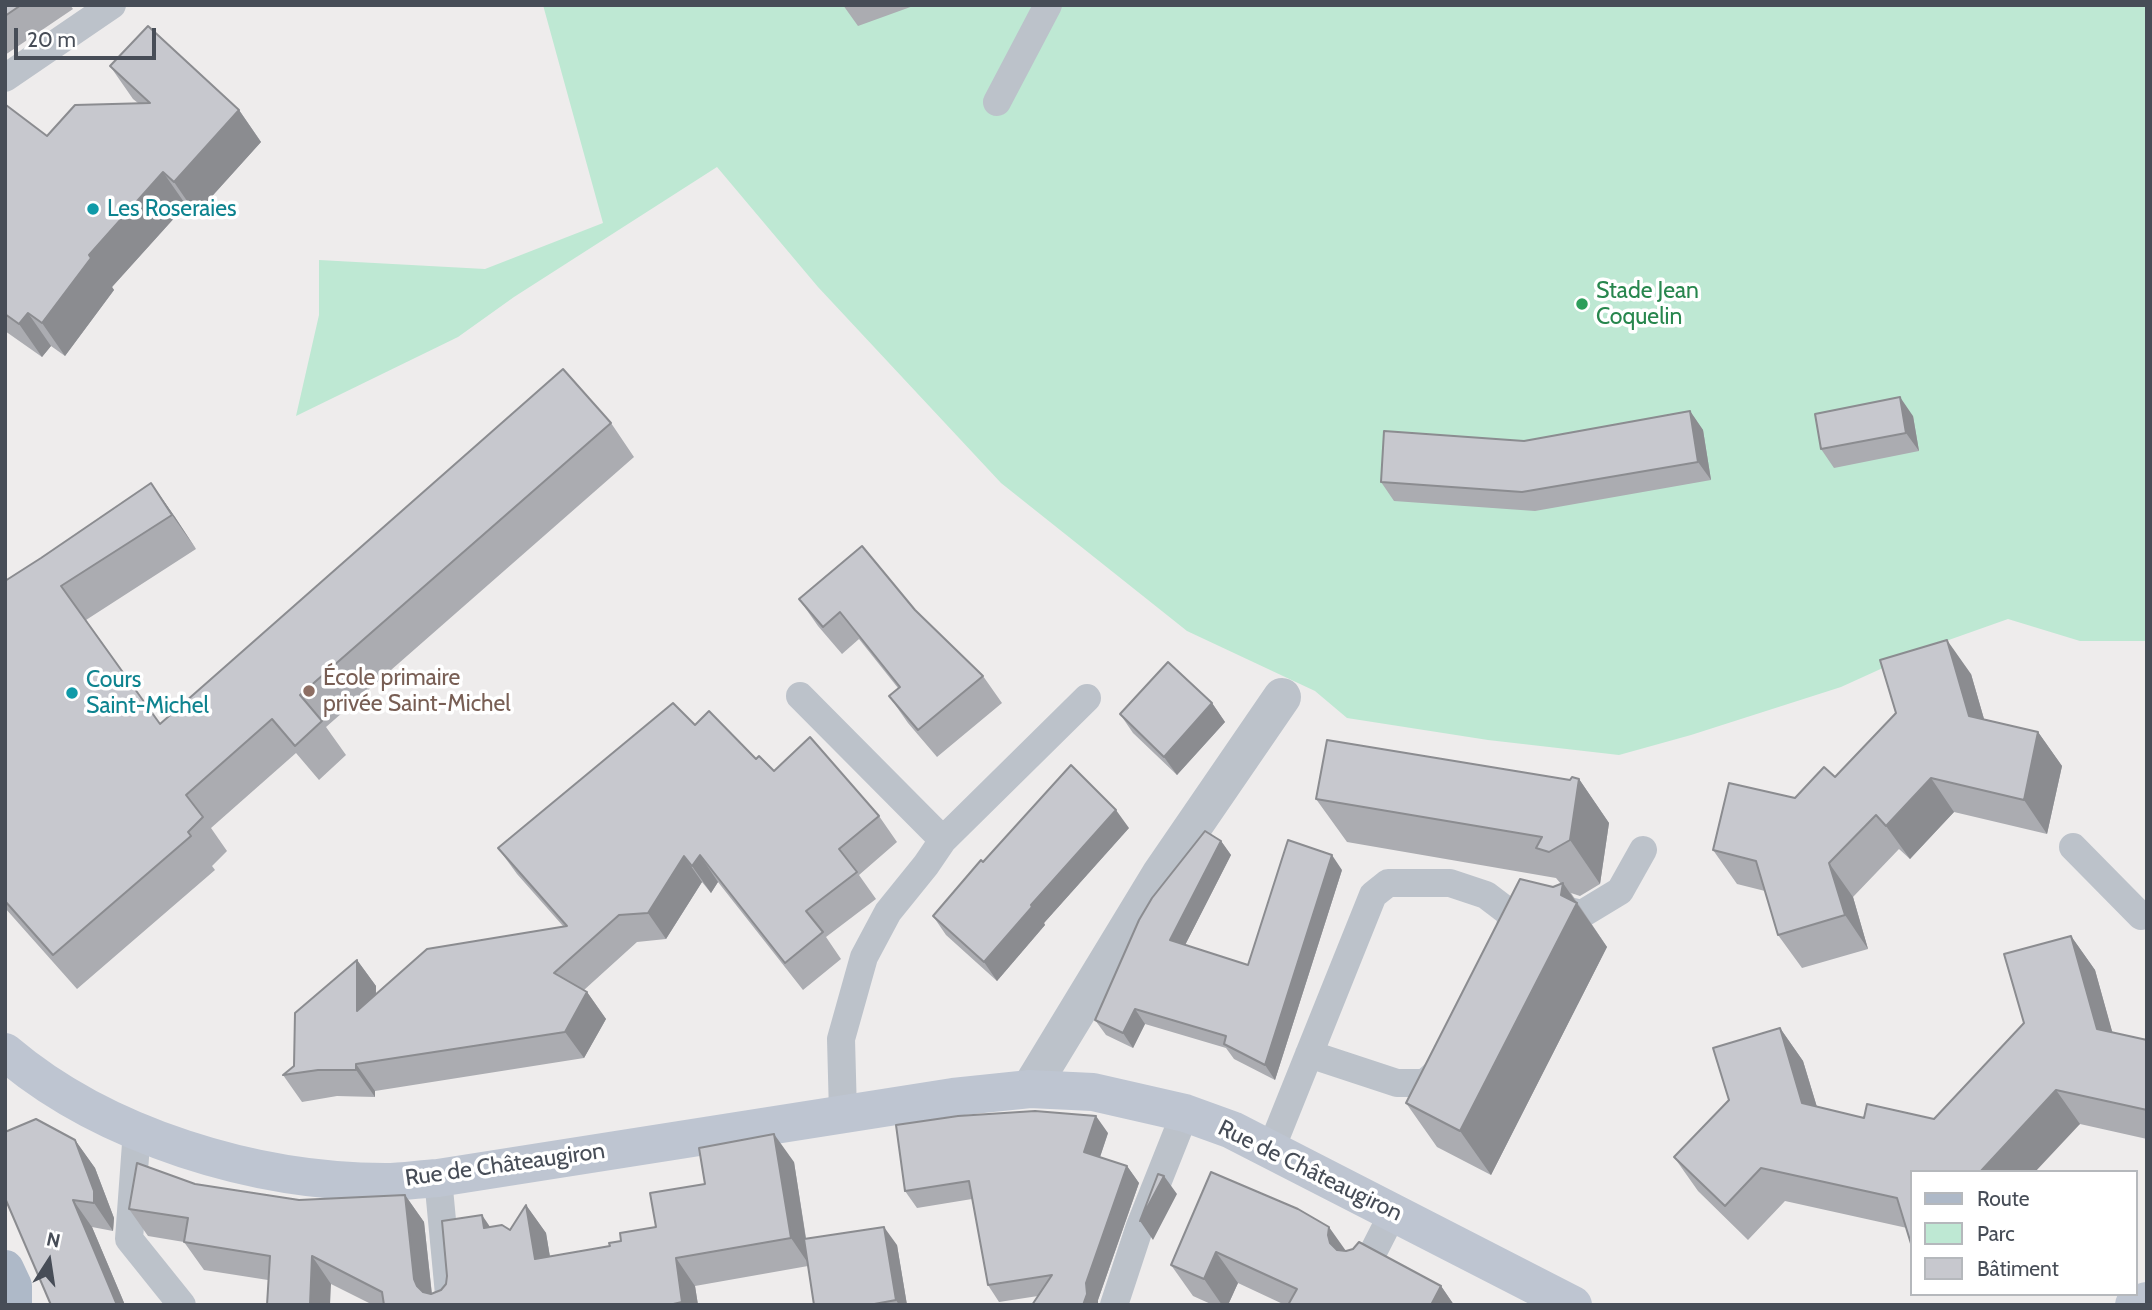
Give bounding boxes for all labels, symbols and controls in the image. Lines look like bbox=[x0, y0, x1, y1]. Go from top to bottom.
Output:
scale bar bbox=[18, 14, 159, 58]
text: 20 m bbox=[27, 27, 76, 52]
place label: Les Roseraies bbox=[107, 195, 236, 223]
marker: Les Roseraies bbox=[85, 201, 101, 217]
place label: Stade Jean Coquelin bbox=[1596, 277, 1699, 331]
marker: Stade Jean Coquelin bbox=[1574, 296, 1590, 312]
place label: École primaire privée Saint-Michel bbox=[323, 664, 511, 718]
place label: Cours Saint-Michel bbox=[86, 666, 209, 720]
marker: École primaire privée Saint-Michel bbox=[301, 683, 317, 699]
marker: Cours Saint-Michel bbox=[64, 685, 80, 701]
street label: Rue de Châteaugiron bbox=[1213, 1114, 1407, 1228]
street label: Rue de Châteaugiron bbox=[403, 1137, 607, 1193]
legend bbox=[1910, 1170, 2138, 1296]
text: Route bbox=[1977, 1186, 2030, 1211]
text: Parc bbox=[1977, 1221, 2015, 1246]
north arrow bbox=[14, 1226, 84, 1296]
text: N bbox=[45, 1227, 62, 1253]
text: Bâtiment bbox=[1977, 1256, 2059, 1281]

